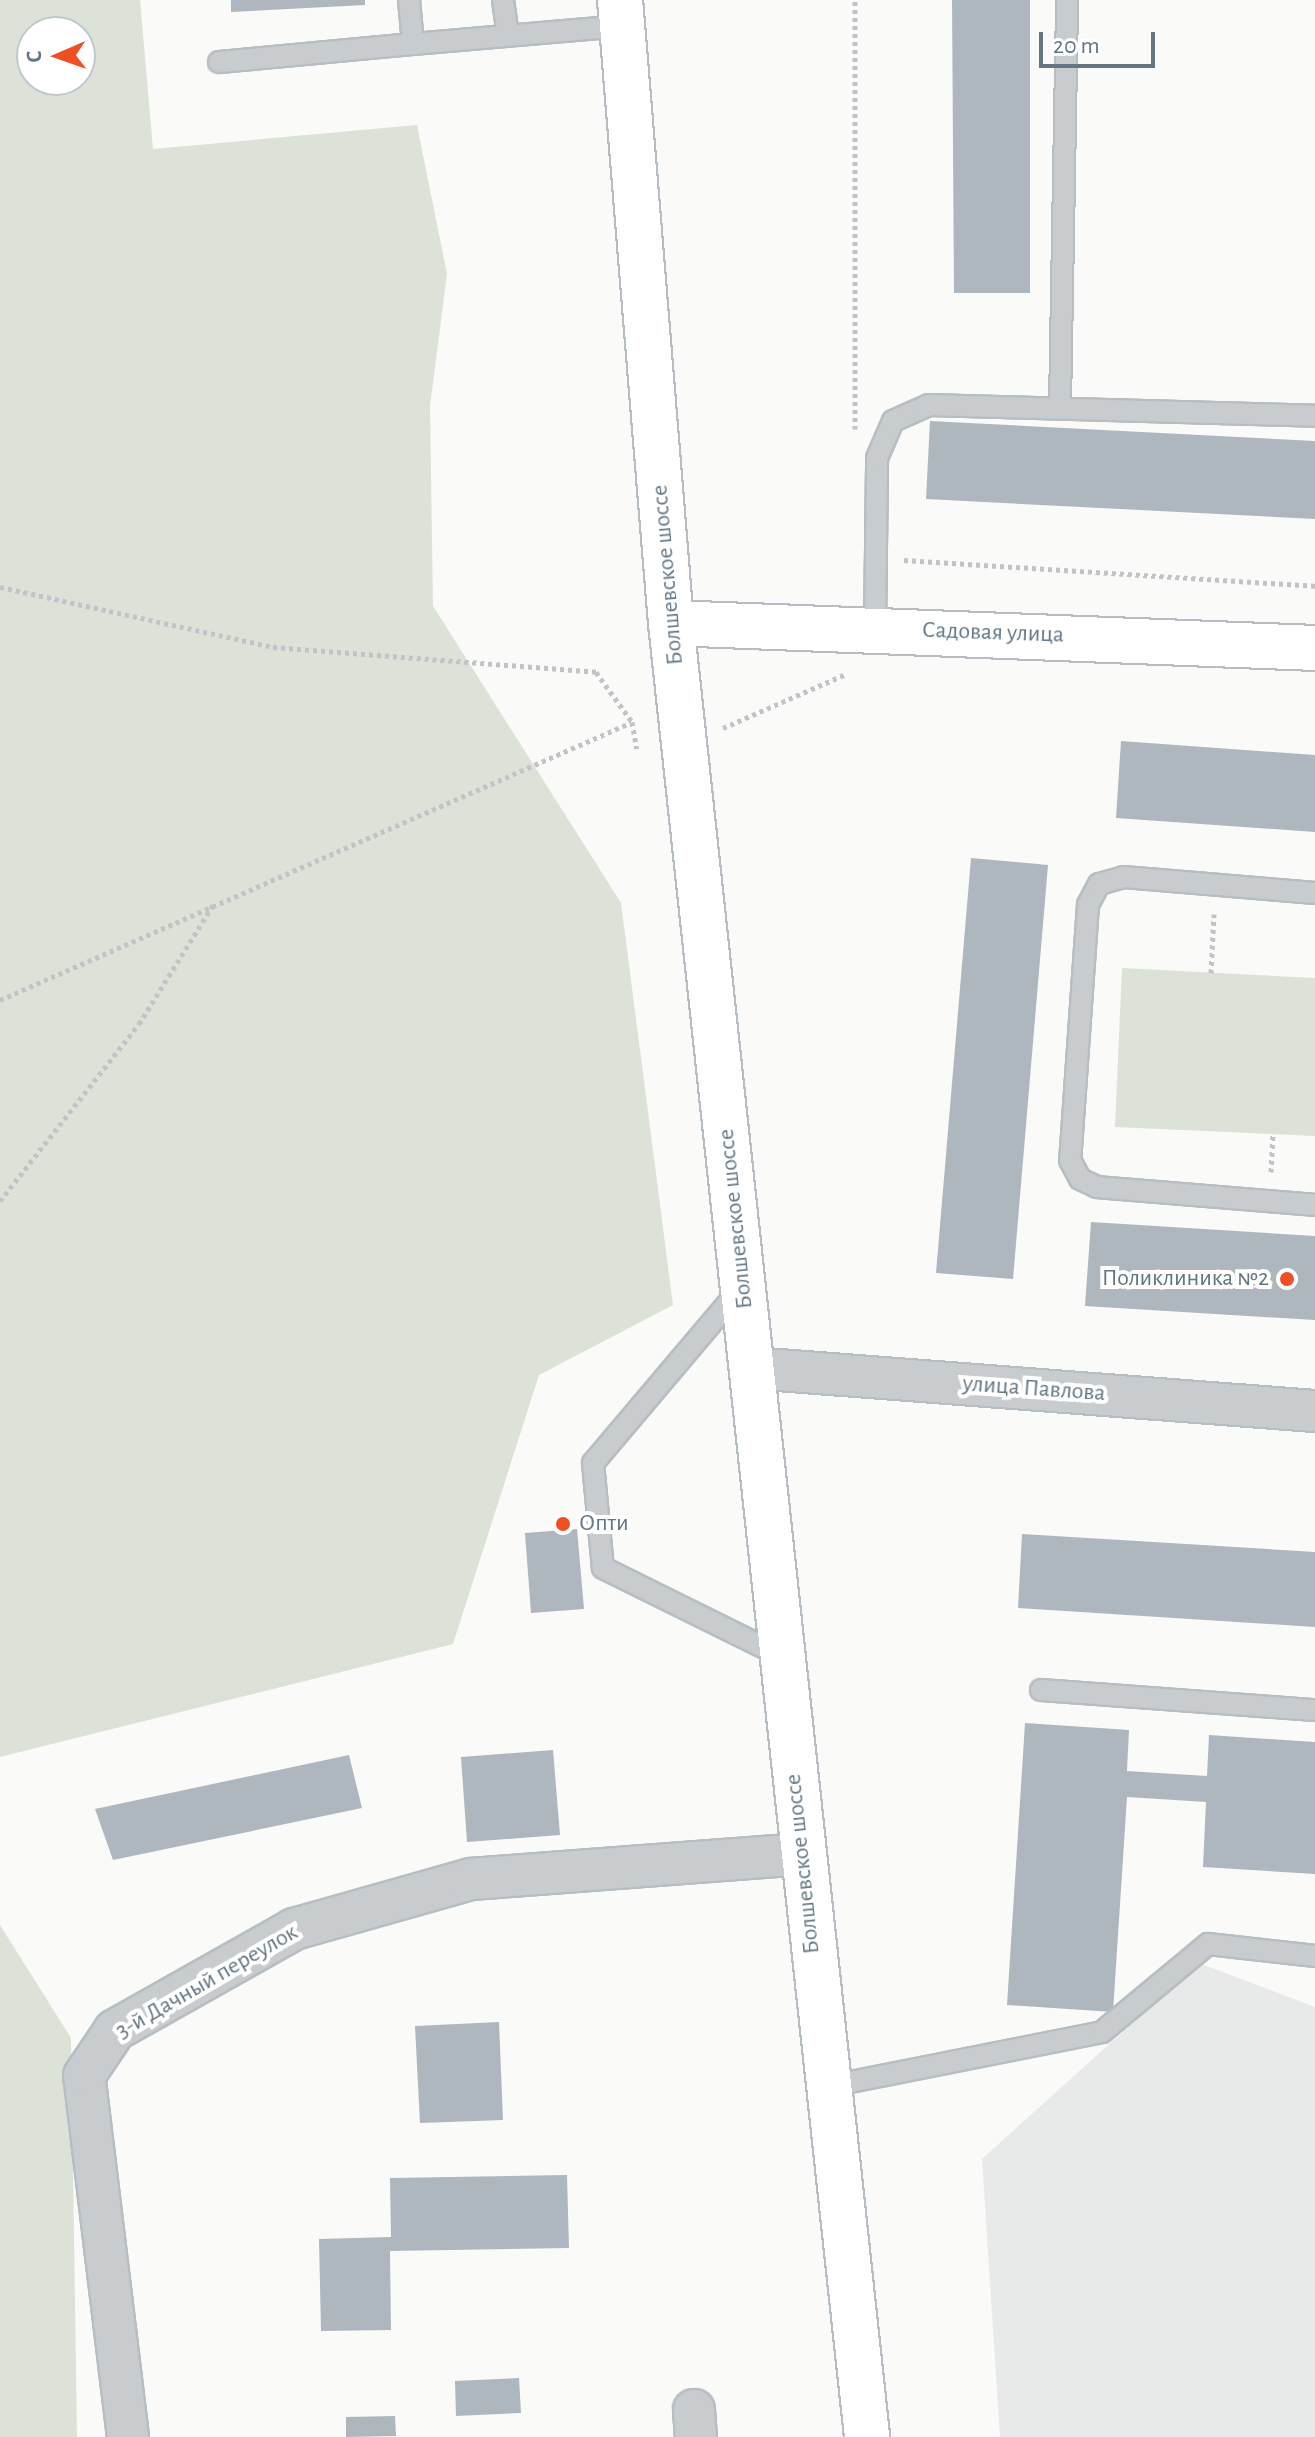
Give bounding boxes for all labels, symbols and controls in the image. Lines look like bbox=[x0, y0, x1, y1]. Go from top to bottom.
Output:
north arrow bbox=[16, 16, 96, 96]
scale bar bbox=[1043, 16, 1159, 66]
text: 20 m bbox=[1053, 34, 1100, 58]
text: С bbox=[23, 50, 45, 63]
street label: Болшевское шоссе bbox=[646, 484, 690, 666]
street label: Садовая улица bbox=[922, 616, 1064, 650]
street label: Болшевское шоссе bbox=[712, 1128, 760, 1310]
place label: Поликлиника №2 bbox=[1102, 1265, 1269, 1293]
marker: Поликлиника №2 bbox=[1276, 1268, 1298, 1290]
street label: улица Павлова bbox=[962, 1370, 1106, 1408]
place label: Опти bbox=[579, 1510, 629, 1538]
marker: Опти bbox=[554, 1515, 572, 1533]
street label: Болшевское шоссе bbox=[779, 1773, 827, 1955]
street label: 3-й Дачный переулок bbox=[111, 1918, 303, 2046]

